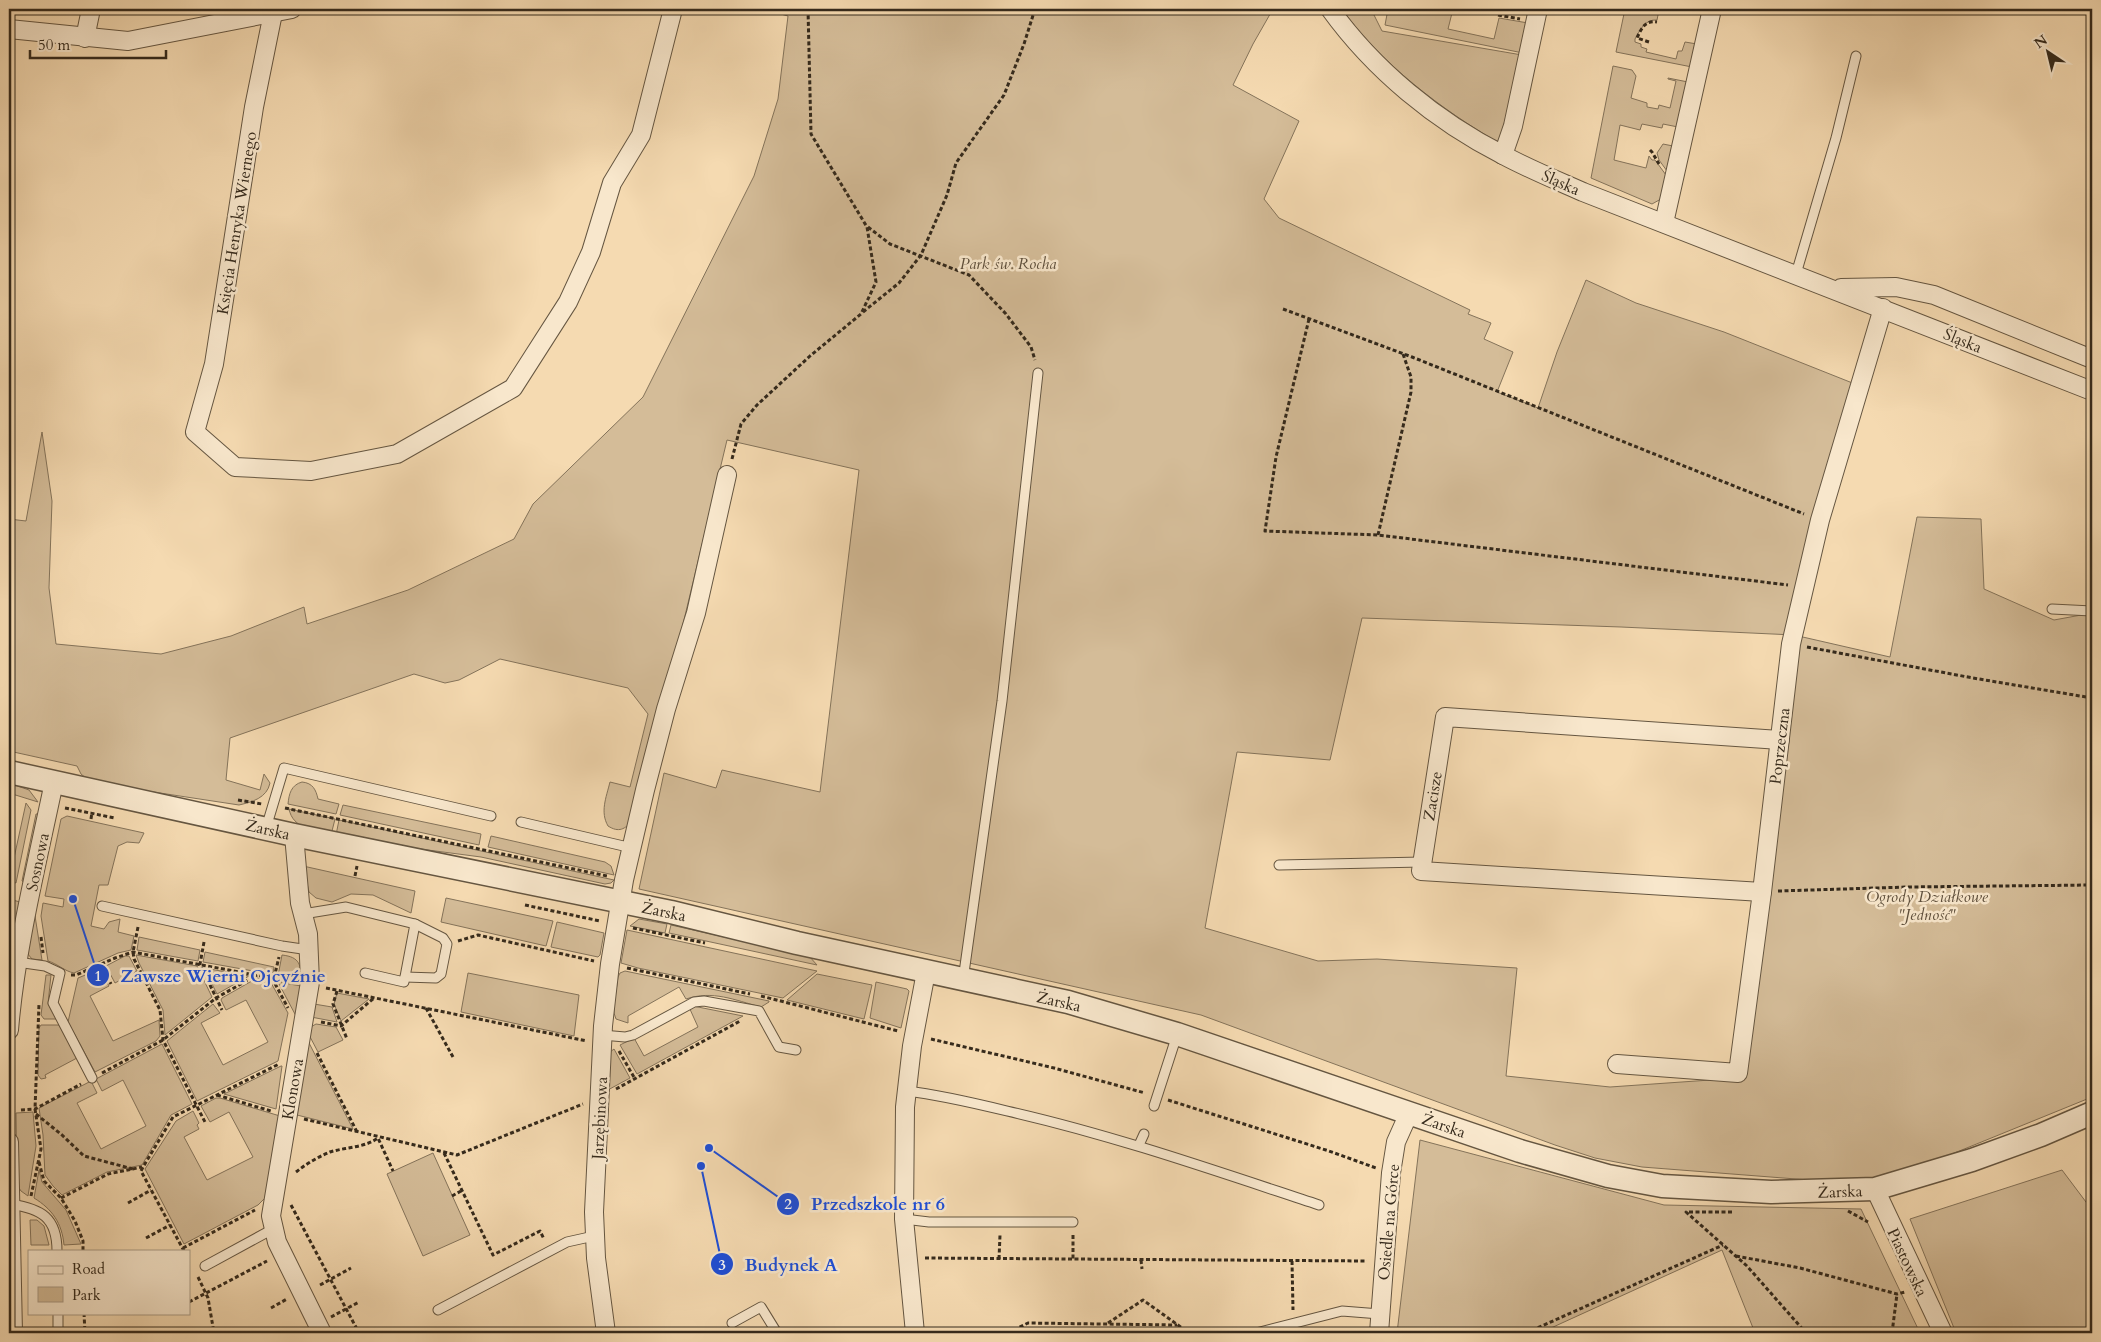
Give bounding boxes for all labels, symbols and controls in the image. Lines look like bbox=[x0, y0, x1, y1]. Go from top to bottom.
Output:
scale bar bbox=[30, 28, 166, 60]
north arrow bbox=[2024, 28, 2074, 78]
text: N bbox=[2030, 30, 2051, 53]
text: 50 m bbox=[38, 35, 70, 55]
street label: Księcia Henryka Wiernego bbox=[212, 130, 262, 316]
street label: Śląska bbox=[1538, 165, 1583, 201]
park label: Park św. Rocha bbox=[960, 253, 1056, 275]
street label: Śląska bbox=[1940, 323, 1985, 359]
street label: Poprzeczna bbox=[1764, 706, 1796, 786]
street label: Zacisze bbox=[1418, 770, 1448, 823]
street label: Żarska bbox=[243, 814, 292, 846]
street label: Sosnowa bbox=[21, 831, 55, 894]
park label: Ogrody Działkowe "Jedność" bbox=[1866, 886, 1989, 926]
street label: Żarska bbox=[640, 897, 688, 927]
callout: Zawsze Wierni Ojcyźnie bbox=[85, 959, 336, 992]
text: Zawsze Wierni Ojcyźnie bbox=[120, 964, 326, 989]
text: 1 bbox=[94, 966, 102, 986]
street label: Żarska bbox=[1034, 986, 1083, 1018]
street label: Klonowa bbox=[277, 1057, 309, 1122]
street label: Jarzębinowa bbox=[587, 1076, 613, 1162]
street label: Żarska bbox=[1419, 1108, 1469, 1144]
street label: Osiedle na Górce bbox=[1373, 1163, 1405, 1281]
street label: Żarska bbox=[1817, 1180, 1863, 1204]
callout: Przedszkole nr 6 bbox=[776, 1187, 955, 1220]
text: Przedszkole nr 6 bbox=[811, 1192, 945, 1217]
text: 2 bbox=[784, 1194, 792, 1214]
street label: Piastowska bbox=[1882, 1224, 1933, 1300]
callout: Budynek A bbox=[709, 1248, 847, 1281]
legend bbox=[28, 1250, 190, 1314]
text: Budynek A bbox=[744, 1253, 838, 1278]
text: 3 bbox=[718, 1255, 726, 1275]
text: Road bbox=[72, 1259, 105, 1279]
text: Park bbox=[72, 1285, 101, 1305]

